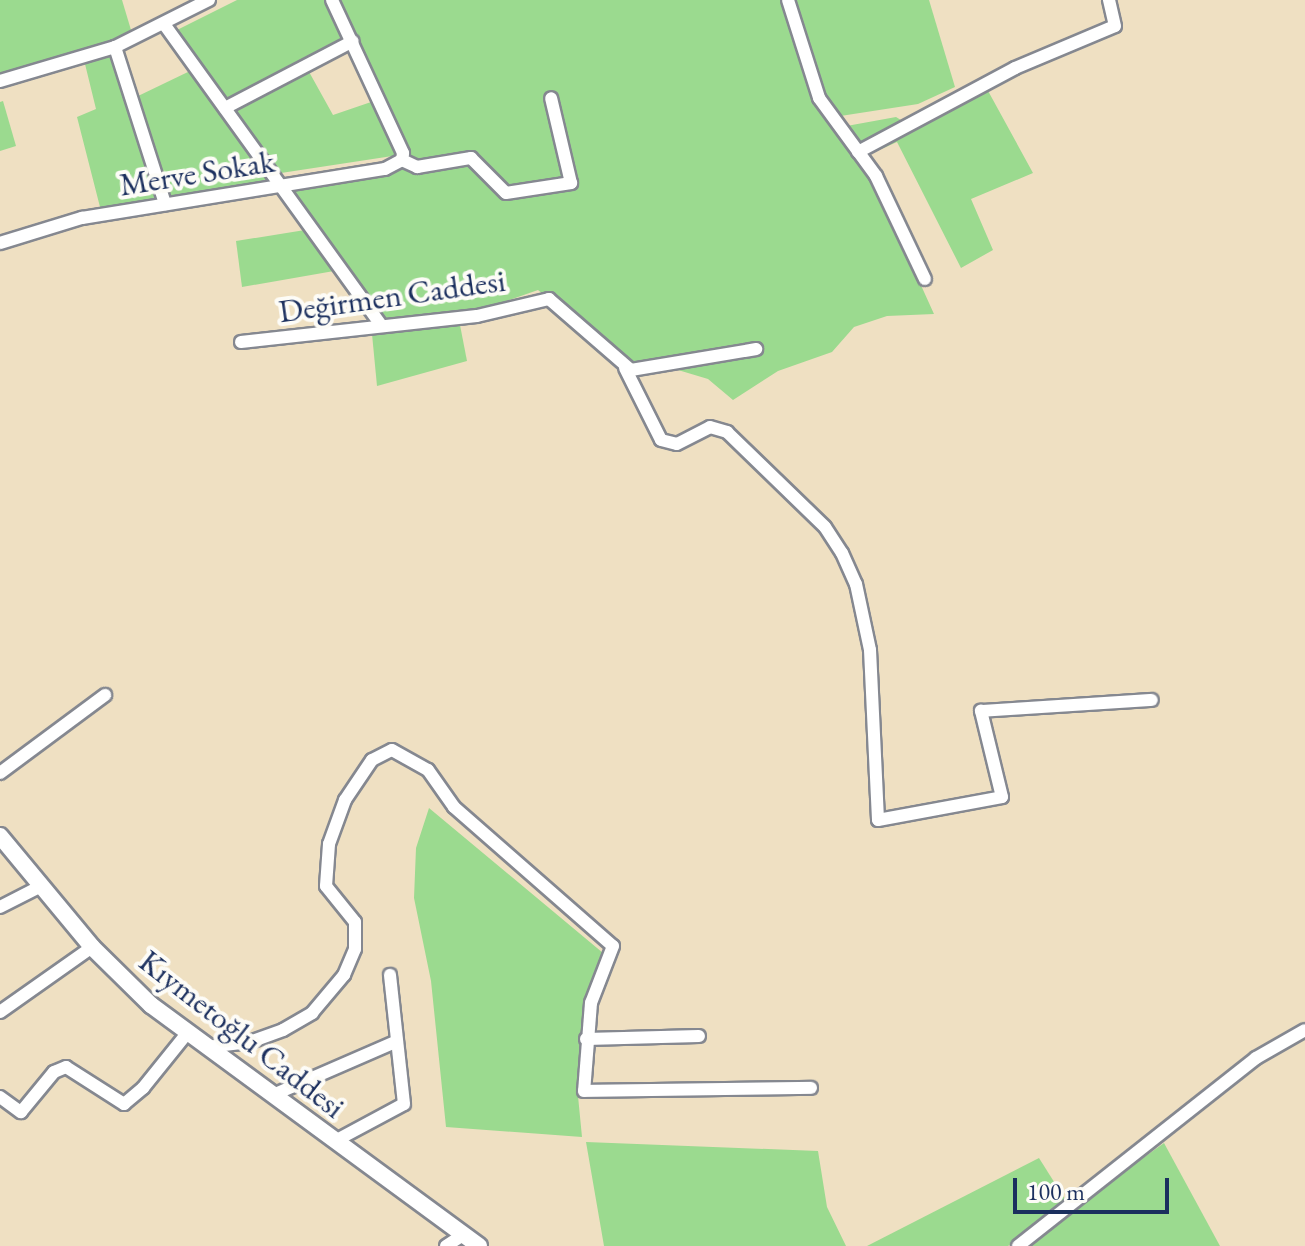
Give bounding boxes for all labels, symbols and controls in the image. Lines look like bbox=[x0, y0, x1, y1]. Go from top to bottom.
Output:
street label: Merve Sokak bbox=[117, 142, 277, 204]
street label: Değirmen Caddesi bbox=[276, 261, 508, 331]
street label: Kıymetoğlu Caddesi bbox=[132, 942, 352, 1126]
scale bar bbox=[1017, 1162, 1173, 1212]
text: 100 m bbox=[1027, 1176, 1085, 1207]

